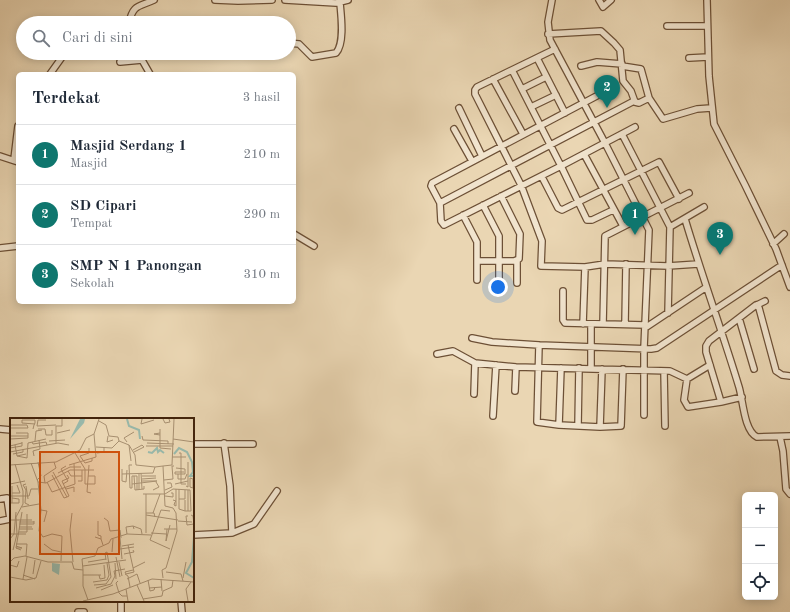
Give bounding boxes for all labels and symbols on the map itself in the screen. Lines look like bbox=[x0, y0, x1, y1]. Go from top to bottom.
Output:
pin: 2 bbox=[594, 75, 620, 108]
pin: 1 bbox=[622, 202, 648, 235]
pin: 3 bbox=[707, 222, 733, 255]
your location bbox=[488, 277, 508, 297]
inset map bbox=[10, 418, 194, 602]

